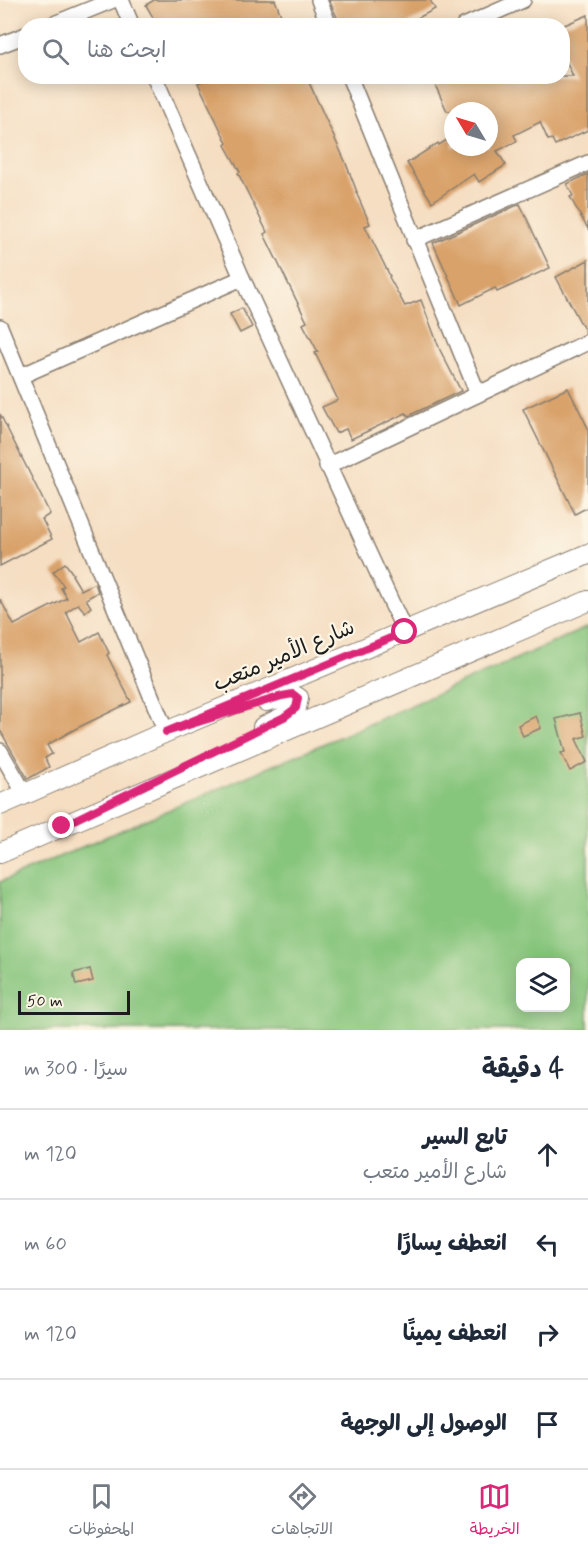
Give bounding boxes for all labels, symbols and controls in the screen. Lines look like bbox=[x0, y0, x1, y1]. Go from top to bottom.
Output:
search box bbox=[18, 18, 570, 84]
icon: search bbox=[39, 35, 72, 68]
text: ابحث هنا bbox=[87, 37, 167, 65]
north arrow bbox=[444, 102, 498, 156]
street label: شارع الأمير متعب bbox=[208, 613, 359, 698]
route start bbox=[391, 618, 417, 644]
route end bbox=[48, 812, 74, 838]
map controls bbox=[516, 958, 570, 1012]
button: layers bbox=[516, 958, 570, 1012]
scale bar bbox=[18, 988, 130, 1016]
text: 50 m bbox=[27, 991, 63, 1012]
text: 4 دقيقة bbox=[482, 1053, 564, 1087]
text: سيرًا · 300 m bbox=[24, 1056, 128, 1083]
text: تابع السير bbox=[423, 1124, 507, 1152]
icon: ahead bbox=[531, 1138, 564, 1171]
text: 120 m bbox=[24, 1141, 77, 1168]
text: شارع الأمير متعب bbox=[363, 1159, 507, 1186]
icon: left bbox=[531, 1228, 564, 1261]
text: انعطف يسارًا bbox=[397, 1230, 507, 1258]
text: 60 m bbox=[24, 1231, 67, 1258]
icon: right bbox=[531, 1318, 564, 1351]
text: انعطف يمينًا bbox=[403, 1320, 507, 1348]
text: 120 m bbox=[24, 1321, 77, 1348]
icon: arrive bbox=[531, 1408, 564, 1441]
text: الوصول إلى الوجهة bbox=[340, 1410, 507, 1438]
tab: المحفوظات bbox=[68, 1480, 134, 1543]
tab: الاتجاهات bbox=[271, 1480, 333, 1543]
tab: الخريطة bbox=[470, 1480, 520, 1543]

